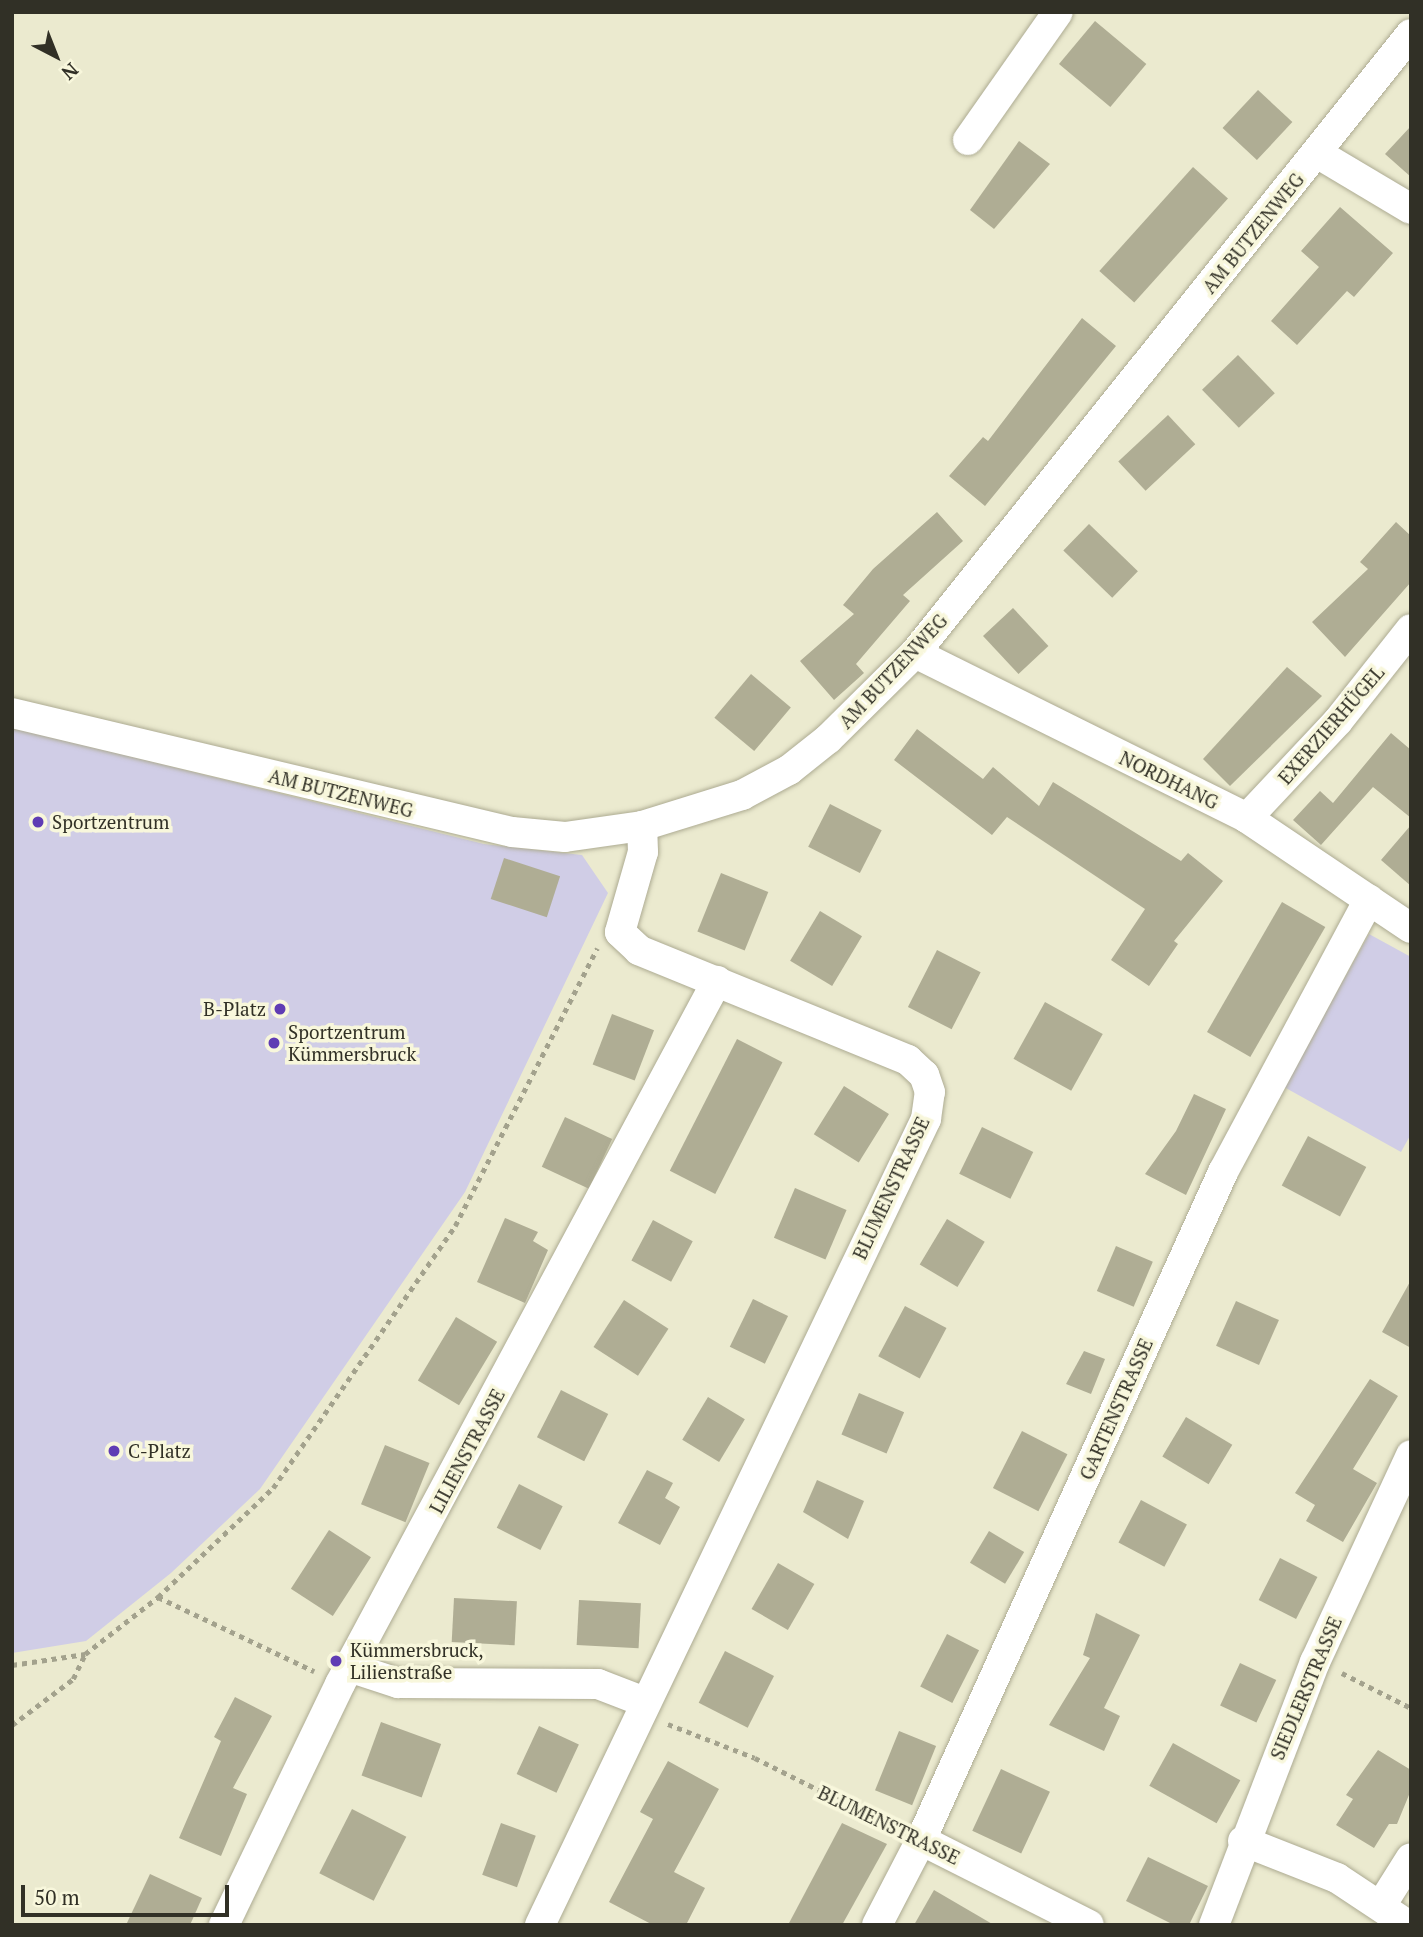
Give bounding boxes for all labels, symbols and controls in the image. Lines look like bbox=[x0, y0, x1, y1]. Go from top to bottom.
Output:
north arrow bbox=[21, 21, 91, 91]
text: N bbox=[57, 58, 84, 86]
street label: AM BUTZENWEG bbox=[1197, 168, 1309, 298]
street label: AM BUTZENWEG bbox=[834, 609, 952, 733]
street label: EXERZIERHÜGEL bbox=[1273, 661, 1389, 789]
street label: NORDHANG bbox=[1116, 746, 1222, 814]
street label: AM BUTZENWEG bbox=[266, 764, 416, 822]
place label: Sportzentrum bbox=[52, 811, 169, 833]
marker: Sportzentrum bbox=[30, 814, 46, 830]
place label: B-Platz bbox=[203, 998, 266, 1020]
marker: B-Platz bbox=[272, 1001, 288, 1017]
place label: Sportzentrum Kümmersbruck bbox=[288, 1021, 416, 1065]
marker: Sportzentrum Kümmersbruck bbox=[266, 1035, 282, 1051]
street label: BLUMENSTRASSE bbox=[848, 1113, 934, 1263]
street label: GARTENSTRASSE bbox=[1075, 1335, 1157, 1483]
street label: LILIENSTRASSE bbox=[425, 1385, 509, 1517]
place label: C-Platz bbox=[128, 1440, 191, 1462]
marker: C-Platz bbox=[106, 1443, 122, 1459]
street label: SIEDLERSTRASSE bbox=[1266, 1613, 1346, 1763]
place label: Kümmersbruck, Lilienstraße bbox=[350, 1639, 484, 1683]
marker: Kümmersbruck, Lilienstraße bbox=[328, 1653, 344, 1669]
street label: BLUMENSTRASSE bbox=[814, 1781, 964, 1869]
scale bar bbox=[24, 1870, 233, 1914]
text: 50 m bbox=[34, 1883, 80, 1911]

